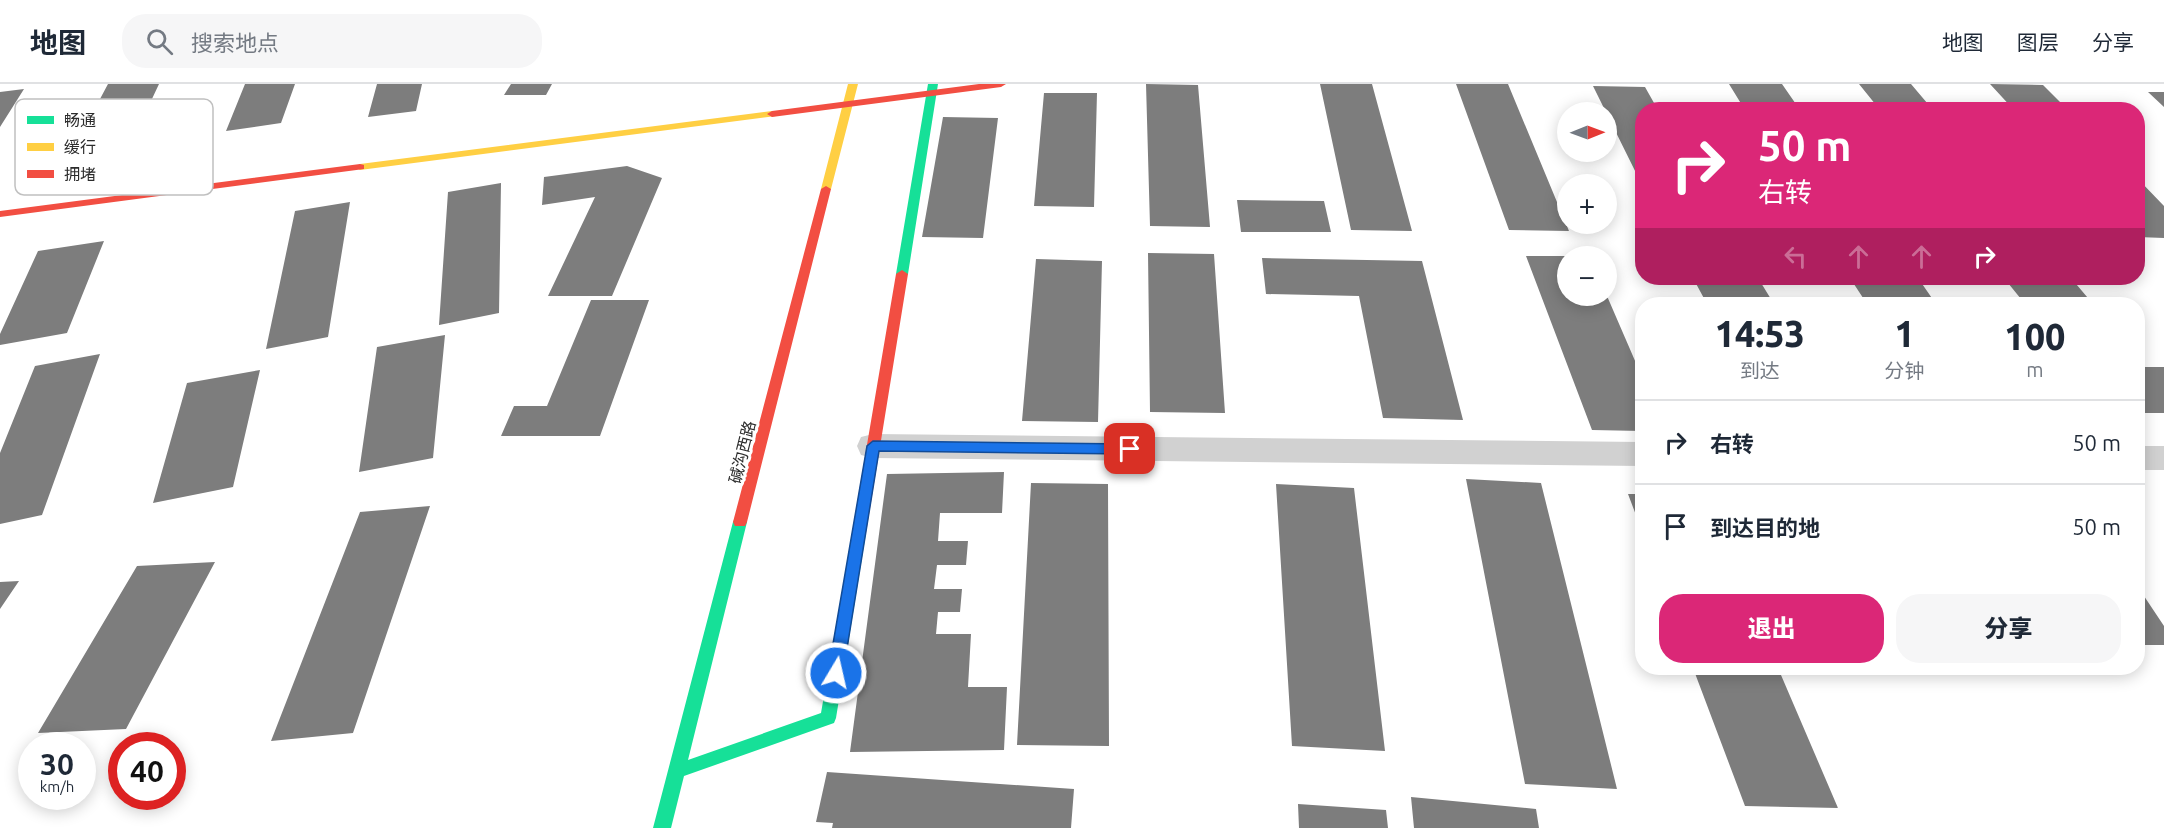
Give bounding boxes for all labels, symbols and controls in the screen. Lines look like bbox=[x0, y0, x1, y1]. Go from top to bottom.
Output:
search box bbox=[122, 14, 542, 68]
icon: search bbox=[143, 25, 176, 58]
text: 地图 bbox=[30, 27, 86, 58]
text: 搜索地点 bbox=[191, 30, 279, 55]
text: 地图 bbox=[1942, 30, 1984, 54]
text: 图层 bbox=[2017, 30, 2059, 54]
text: 分享 bbox=[2092, 30, 2134, 54]
legend bbox=[15, 99, 213, 195]
north arrow bbox=[1557, 102, 1617, 162]
map controls bbox=[1557, 102, 1617, 306]
text: 畅通 bbox=[64, 111, 96, 129]
text: 50 m bbox=[1758, 122, 1852, 169]
icon: right bbox=[1659, 126, 1737, 204]
text: 缓行 bbox=[64, 138, 96, 156]
text: 拥堵 bbox=[64, 165, 96, 183]
button: + bbox=[1557, 174, 1617, 234]
text: 右转 bbox=[1758, 177, 1812, 207]
icon: left bbox=[1779, 240, 1812, 273]
icon: ahead bbox=[1842, 240, 1875, 273]
icon: ahead bbox=[1905, 240, 1938, 273]
icon: right bbox=[1968, 240, 2001, 273]
button: − bbox=[1557, 246, 1617, 306]
text: 14:53 bbox=[1715, 313, 1805, 354]
text: 1 bbox=[1894, 313, 1915, 354]
text: 100 bbox=[2004, 316, 2065, 357]
text: m bbox=[2026, 358, 2043, 381]
text: 到达 bbox=[1740, 359, 1780, 382]
text: 分钟 bbox=[1885, 359, 1925, 382]
street label: 碱沟西路 bbox=[726, 419, 758, 485]
pin bbox=[1104, 423, 1155, 474]
icon: right bbox=[1659, 426, 1692, 459]
text: 50 m bbox=[2072, 430, 2121, 455]
text: 右转 bbox=[1710, 431, 1754, 456]
icon: arrive bbox=[1113, 432, 1146, 465]
icon: arrive bbox=[1659, 510, 1692, 543]
text: 50 m bbox=[2072, 514, 2121, 539]
text: 到达目的地 bbox=[1710, 515, 1820, 540]
button: 退出 bbox=[1659, 594, 1884, 663]
button: 分享 bbox=[1896, 594, 2121, 663]
position arrow bbox=[804, 641, 868, 705]
speed limit sign: 40 bbox=[108, 732, 186, 810]
text: 30 bbox=[40, 747, 74, 781]
text: km/h bbox=[40, 778, 74, 795]

